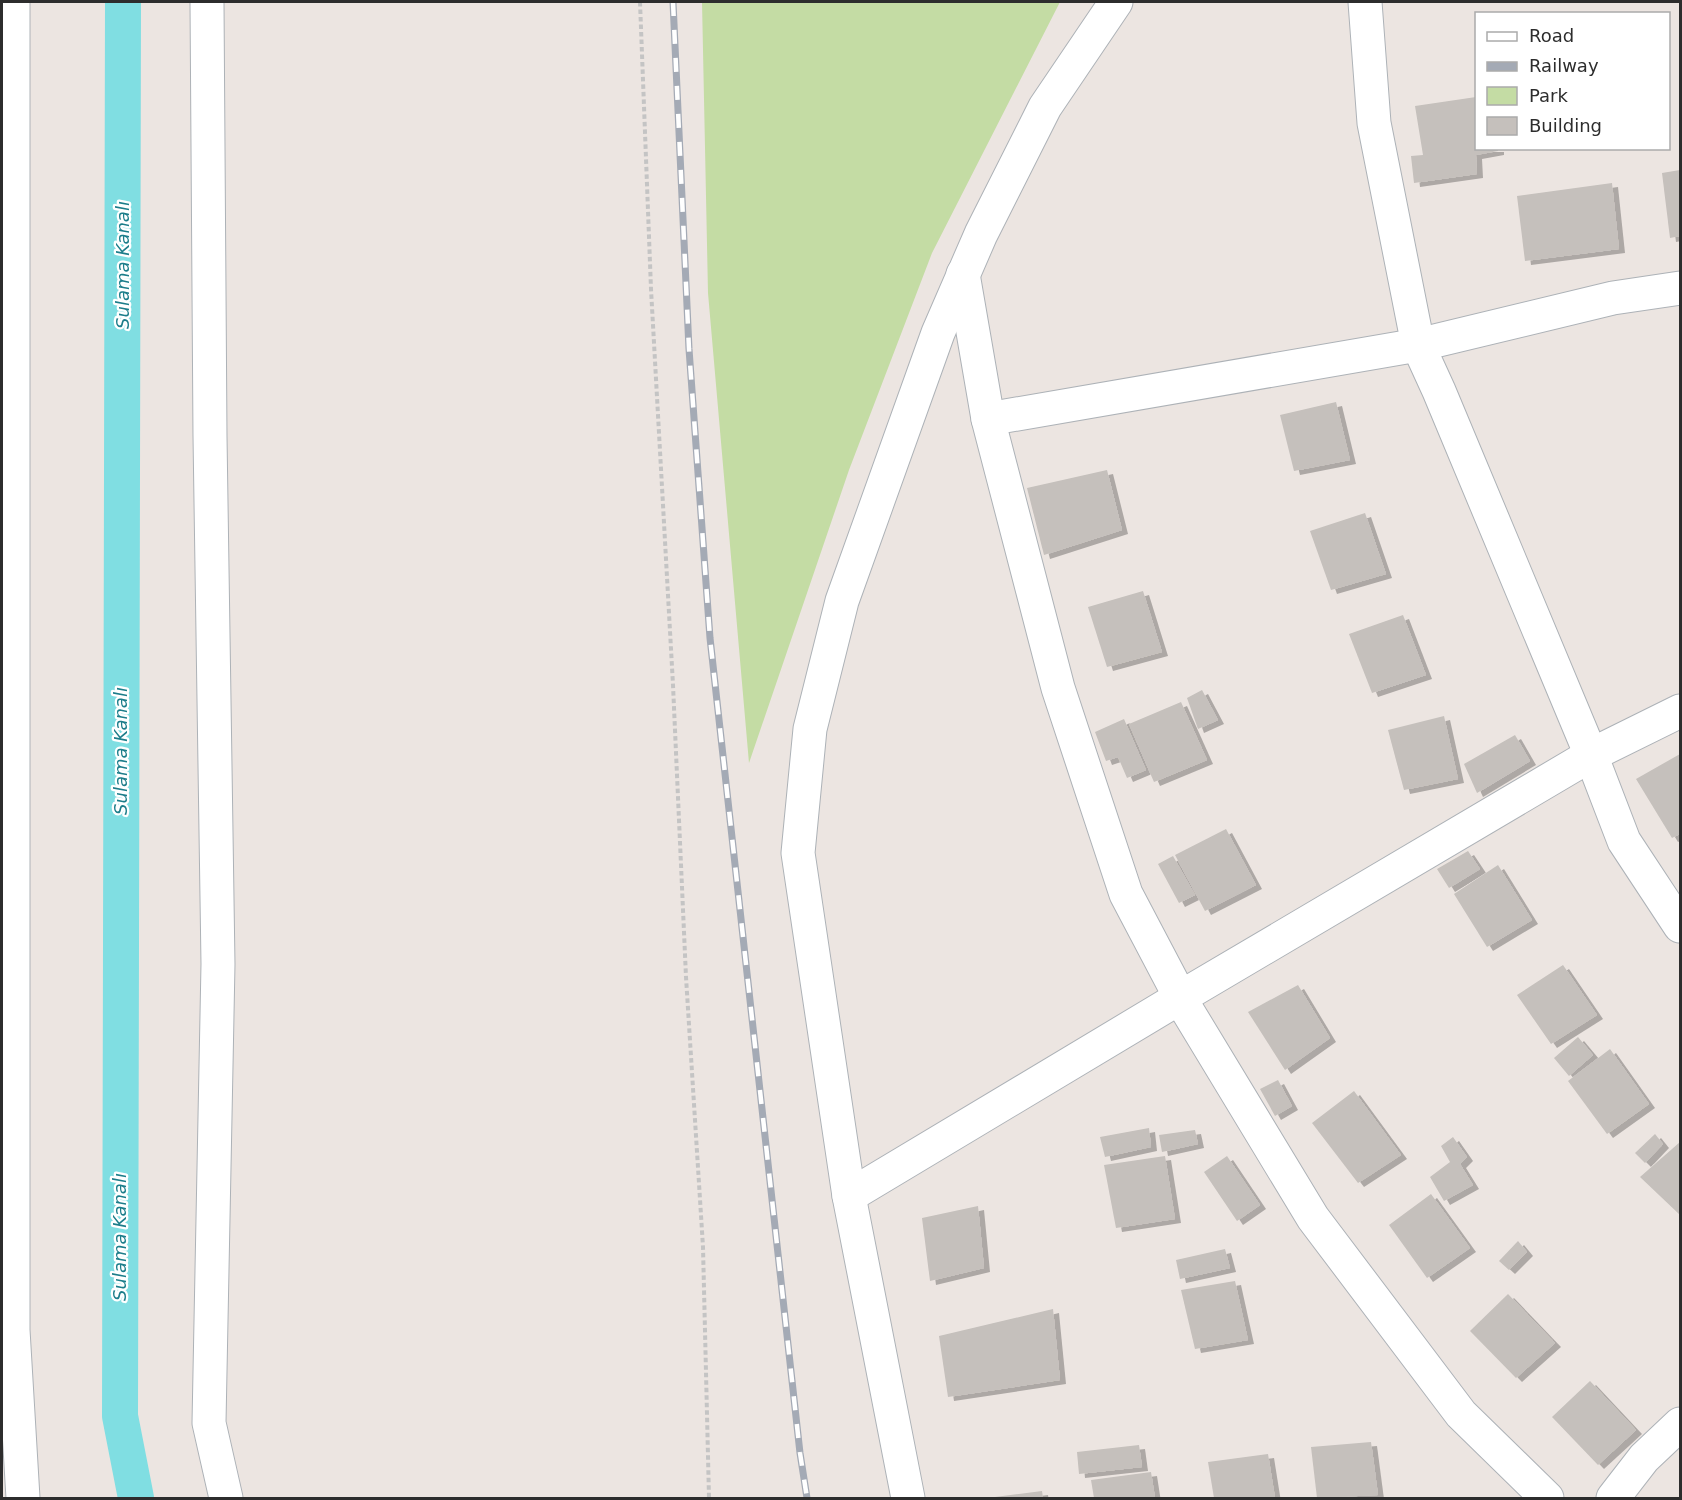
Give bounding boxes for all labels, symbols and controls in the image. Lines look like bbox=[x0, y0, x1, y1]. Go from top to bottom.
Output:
legend bbox=[1475, 12, 1670, 150]
text: Road bbox=[1529, 25, 1574, 46]
text: Railway bbox=[1529, 55, 1599, 76]
text: Park bbox=[1529, 85, 1568, 106]
text: Building bbox=[1529, 115, 1602, 136]
water label: Sulama Kanalı bbox=[112, 201, 133, 329]
water label: Sulama Kanalı bbox=[110, 687, 131, 815]
water label: Sulama Kanalı bbox=[109, 1173, 130, 1301]

